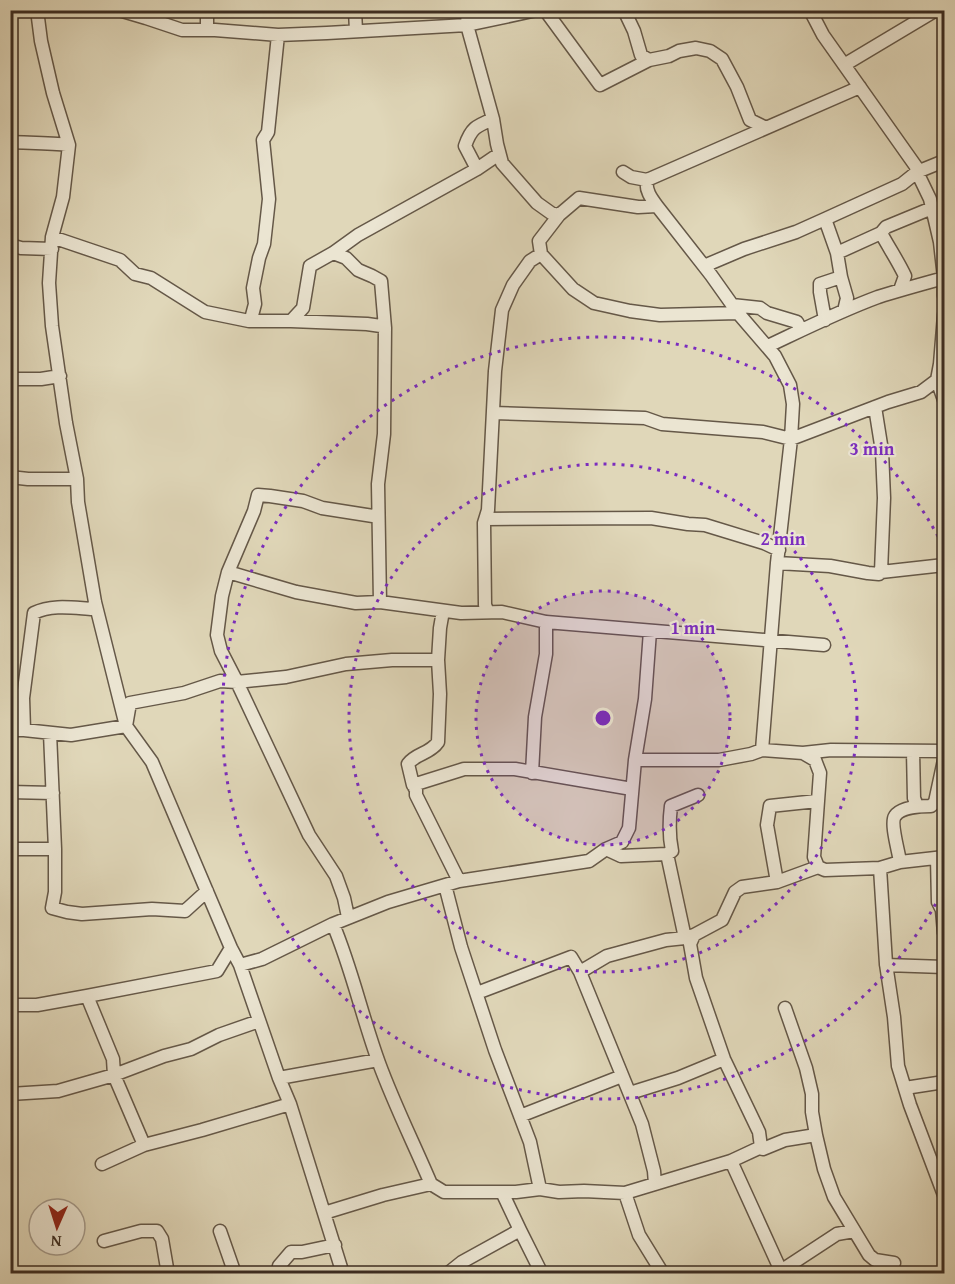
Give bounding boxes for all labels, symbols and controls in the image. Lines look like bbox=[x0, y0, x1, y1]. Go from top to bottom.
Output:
text: 3 min bbox=[850, 435, 895, 462]
text: 2 min bbox=[761, 525, 806, 552]
text: 1 min bbox=[671, 614, 716, 641]
centre of rings bbox=[593, 708, 613, 728]
north arrow bbox=[27, 1197, 87, 1257]
text: N bbox=[50, 1230, 62, 1254]

